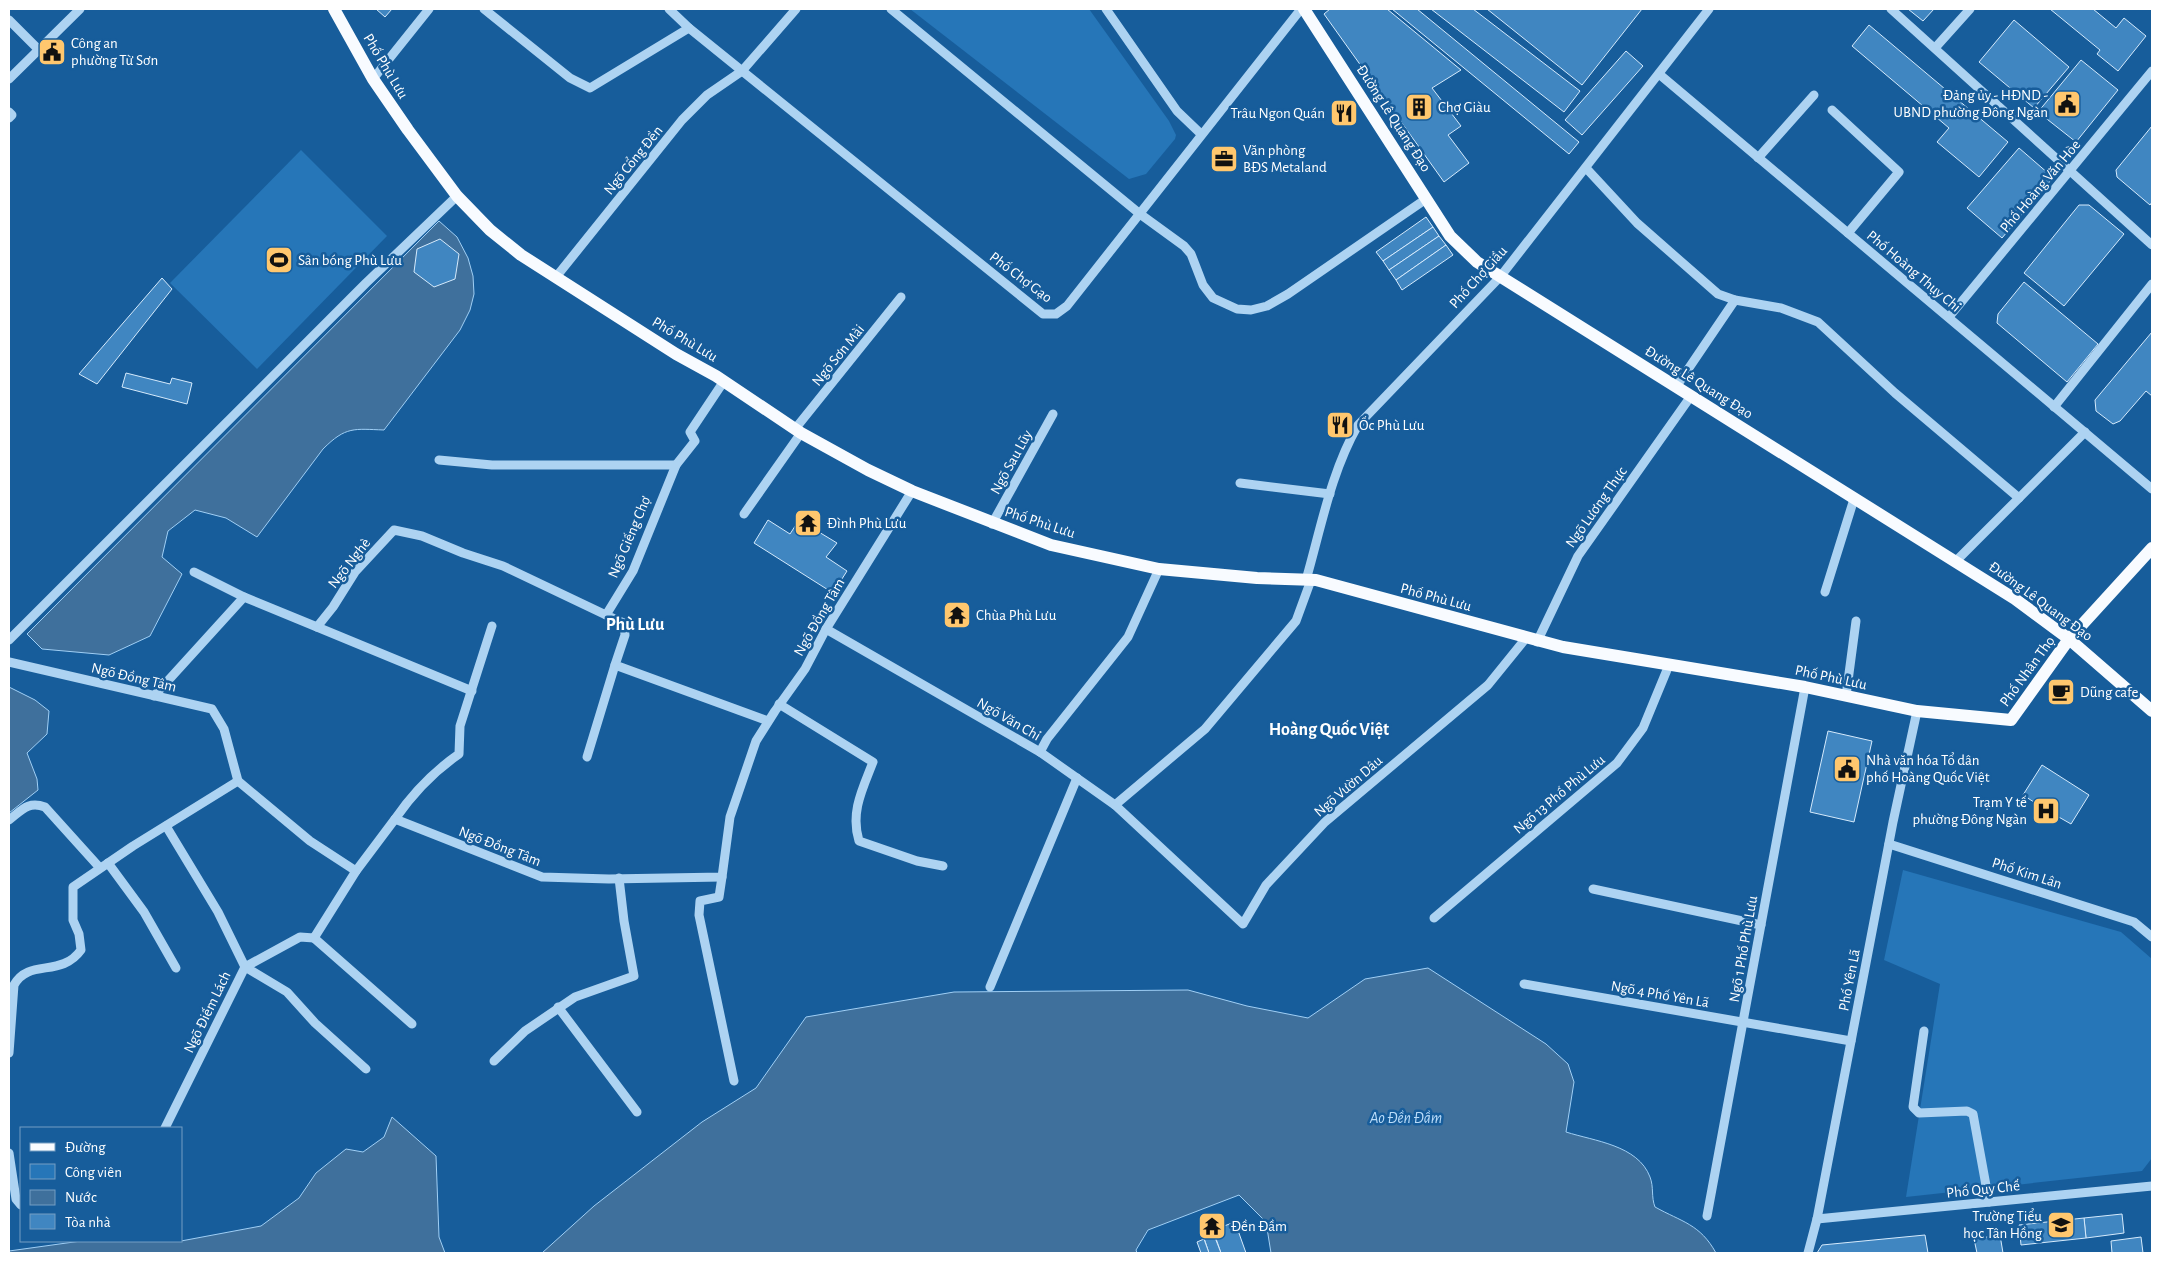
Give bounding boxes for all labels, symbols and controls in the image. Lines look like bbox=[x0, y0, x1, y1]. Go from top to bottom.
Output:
street label: Phố Phù Lưu bbox=[360, 31, 411, 102]
place label: Công an phường Từ Sơn bbox=[71, 36, 158, 68]
public building icon: Công an phường Từ Sơn bbox=[37, 37, 67, 67]
street label: Đường Lê Quang Đạo bbox=[1353, 62, 1434, 174]
place label: Đảng ủy - HĐND - UBND phường Đông Ngàn bbox=[1894, 88, 2048, 120]
public building icon: Đảng ủy - HĐND - UBND phường Đông Ngàn bbox=[2052, 89, 2082, 119]
building icon: Chợ Giàu bbox=[1404, 92, 1434, 122]
restaurant icon: Trâu Ngon Quán bbox=[1329, 98, 1359, 128]
place label: Chợ Giàu bbox=[1438, 100, 1491, 115]
place label: Trâu Ngon Quán bbox=[1230, 106, 1325, 121]
street label: Ngõ Cổng Đền bbox=[600, 122, 666, 198]
street label: Phố Hoàng Văn Hòe bbox=[1997, 137, 2083, 236]
place label: Văn phòng BĐS Metaland bbox=[1243, 143, 1327, 175]
office icon: Văn phòng BĐS Metaland bbox=[1209, 144, 1239, 174]
street label: Phố Hoàng Thụy Chi bbox=[1864, 228, 1964, 315]
street label: Phố Chợ Giầu bbox=[1447, 243, 1510, 311]
sports icon: Sân bóng Phù Lưu bbox=[264, 245, 294, 275]
street label: Phố Chợ Gạo bbox=[987, 249, 1055, 306]
place label: Sân bóng Phù Lưu bbox=[298, 253, 402, 268]
street label: Phố Phù Lưu bbox=[650, 314, 720, 365]
street label: Ngõ Sơn Mài bbox=[809, 322, 867, 389]
street label: Đường Lê Quang Đạo bbox=[1642, 343, 1755, 422]
restaurant icon: Ốc Phù Lưu bbox=[1325, 410, 1355, 440]
place label: Ốc Phù Lưu bbox=[1359, 415, 1425, 433]
street label: Ngõ Sau Lũy bbox=[988, 427, 1035, 497]
street label: Ngõ Lương Thực bbox=[1563, 464, 1630, 551]
street label: Ngõ Giếng Chợ bbox=[606, 494, 654, 580]
street label: Phố Phù Lưu bbox=[1003, 504, 1077, 541]
temple icon: Đình Phù Lưu bbox=[793, 508, 823, 538]
place label: Đình Phù Lưu bbox=[827, 516, 907, 531]
street label: Ngõ Nghè bbox=[325, 535, 373, 591]
street label: Đường Lê Quang Đạo bbox=[1986, 559, 2095, 644]
street label: Ngõ Đồng Tâm bbox=[791, 576, 848, 659]
street label: Phố Phù Lưu bbox=[1399, 581, 1473, 614]
temple icon: Chùa Phù Lưu bbox=[942, 600, 972, 630]
place label: Chùa Phù Lưu bbox=[976, 608, 1057, 623]
district label: Phù Lưu bbox=[606, 616, 665, 634]
street label: Phố Nhân Thọ bbox=[1997, 633, 2058, 709]
street label: Ngõ Đồng Tâm bbox=[90, 660, 178, 695]
street label: Phố Phù Lưu bbox=[1794, 663, 1869, 692]
cafe icon: Dũng cafe bbox=[2046, 677, 2076, 707]
place label: Dũng cafe bbox=[2080, 685, 2138, 700]
street label: Ngõ Văn Chỉ bbox=[974, 695, 1043, 744]
district label: Hoàng Quốc Việt bbox=[1269, 719, 1389, 739]
street label: Ngõ 13 Phố Phù Lưu bbox=[1511, 752, 1608, 837]
place label: Nhà văn hóa Tổ dân phố Hoàng Quốc Việt bbox=[1866, 752, 1990, 785]
street label: Ngõ Vườn Dâu bbox=[1311, 753, 1385, 820]
public building icon: Nhà văn hóa Tổ dân phố Hoàng Quốc Việt bbox=[1832, 754, 1862, 784]
place label: Trạm Y tế phường Đông Ngàn bbox=[1912, 795, 2027, 827]
hospital icon: Trạm Y tế phường Đông Ngàn bbox=[2031, 796, 2061, 826]
street label: Ngõ Đồng Tâm bbox=[457, 824, 543, 869]
street label: Phố Kim Lân bbox=[1990, 855, 2064, 892]
street label: Ngõ 1 Phố Phù Lưu bbox=[1727, 894, 1760, 1003]
street label: Phố Yên Lã bbox=[1836, 948, 1863, 1012]
street label: Ngõ Điếm Lách bbox=[181, 969, 234, 1055]
street label: Ngõ 4 Phố Yên Lã bbox=[1610, 978, 1710, 1011]
water label: Ao Đền Đầm bbox=[1369, 1110, 1442, 1126]
legend bbox=[20, 1127, 182, 1242]
text: Đường bbox=[65, 1140, 106, 1155]
text: Công viên bbox=[65, 1165, 122, 1180]
street label: Phố Quy Chế bbox=[1946, 1178, 2021, 1201]
text: Nước bbox=[65, 1190, 97, 1205]
place label: Trường Tiểu học Tân Hồng bbox=[1963, 1208, 2043, 1241]
school or university icon: Trường Tiểu học Tân Hồng bbox=[2046, 1210, 2076, 1240]
temple icon: Đền Đầm bbox=[1197, 1211, 1227, 1241]
text: Tòa nhà bbox=[65, 1215, 111, 1230]
place label: Đền Đầm bbox=[1231, 1219, 1287, 1234]

